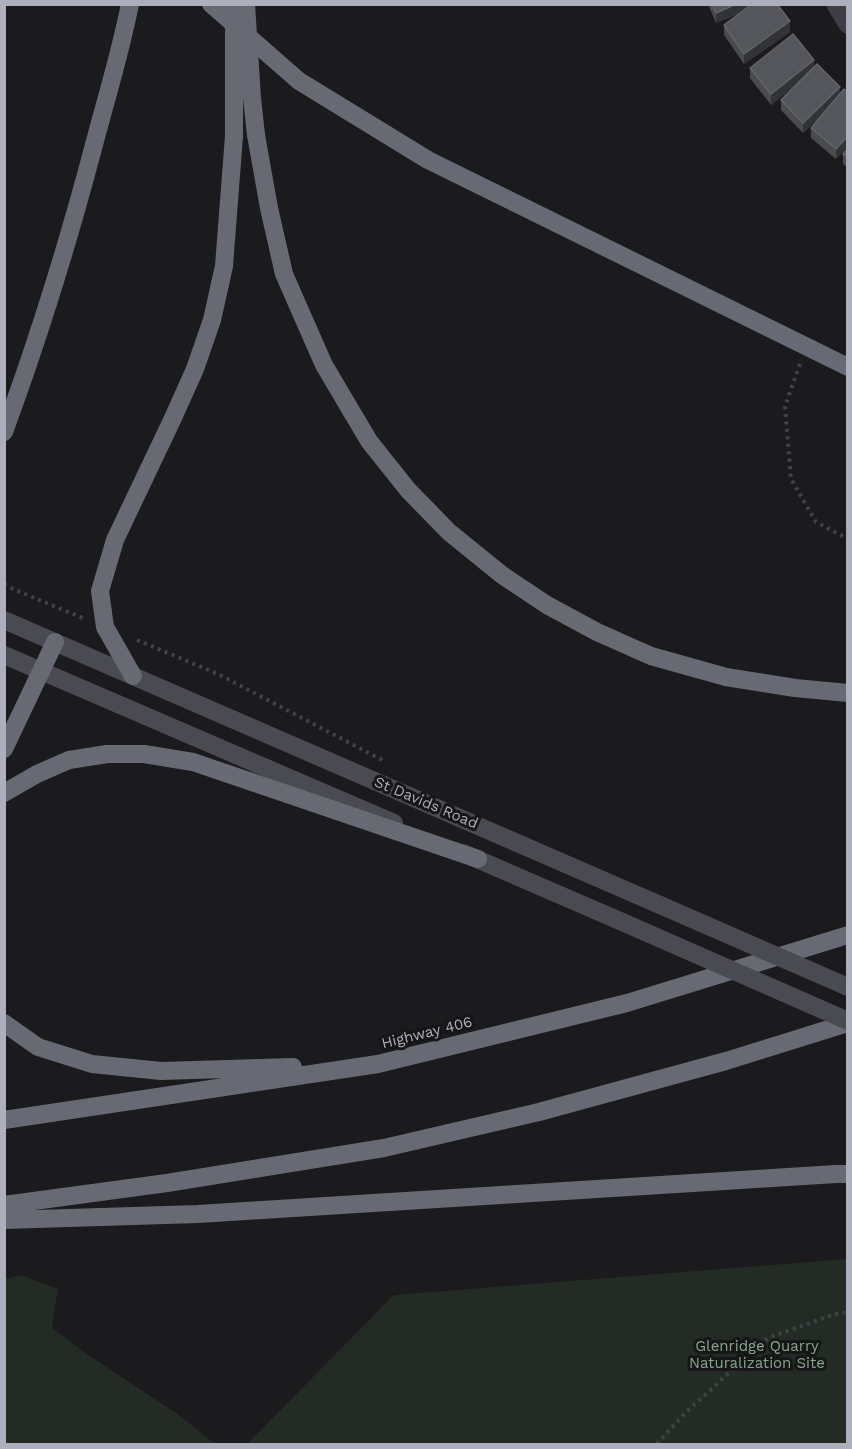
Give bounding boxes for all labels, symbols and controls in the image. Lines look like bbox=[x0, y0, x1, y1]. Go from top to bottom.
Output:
street label: St Davids Road bbox=[371, 773, 481, 833]
street label: Highway 406 bbox=[380, 1013, 474, 1053]
park label: Glenridge Quarry Naturalization Site bbox=[689, 1338, 825, 1373]

